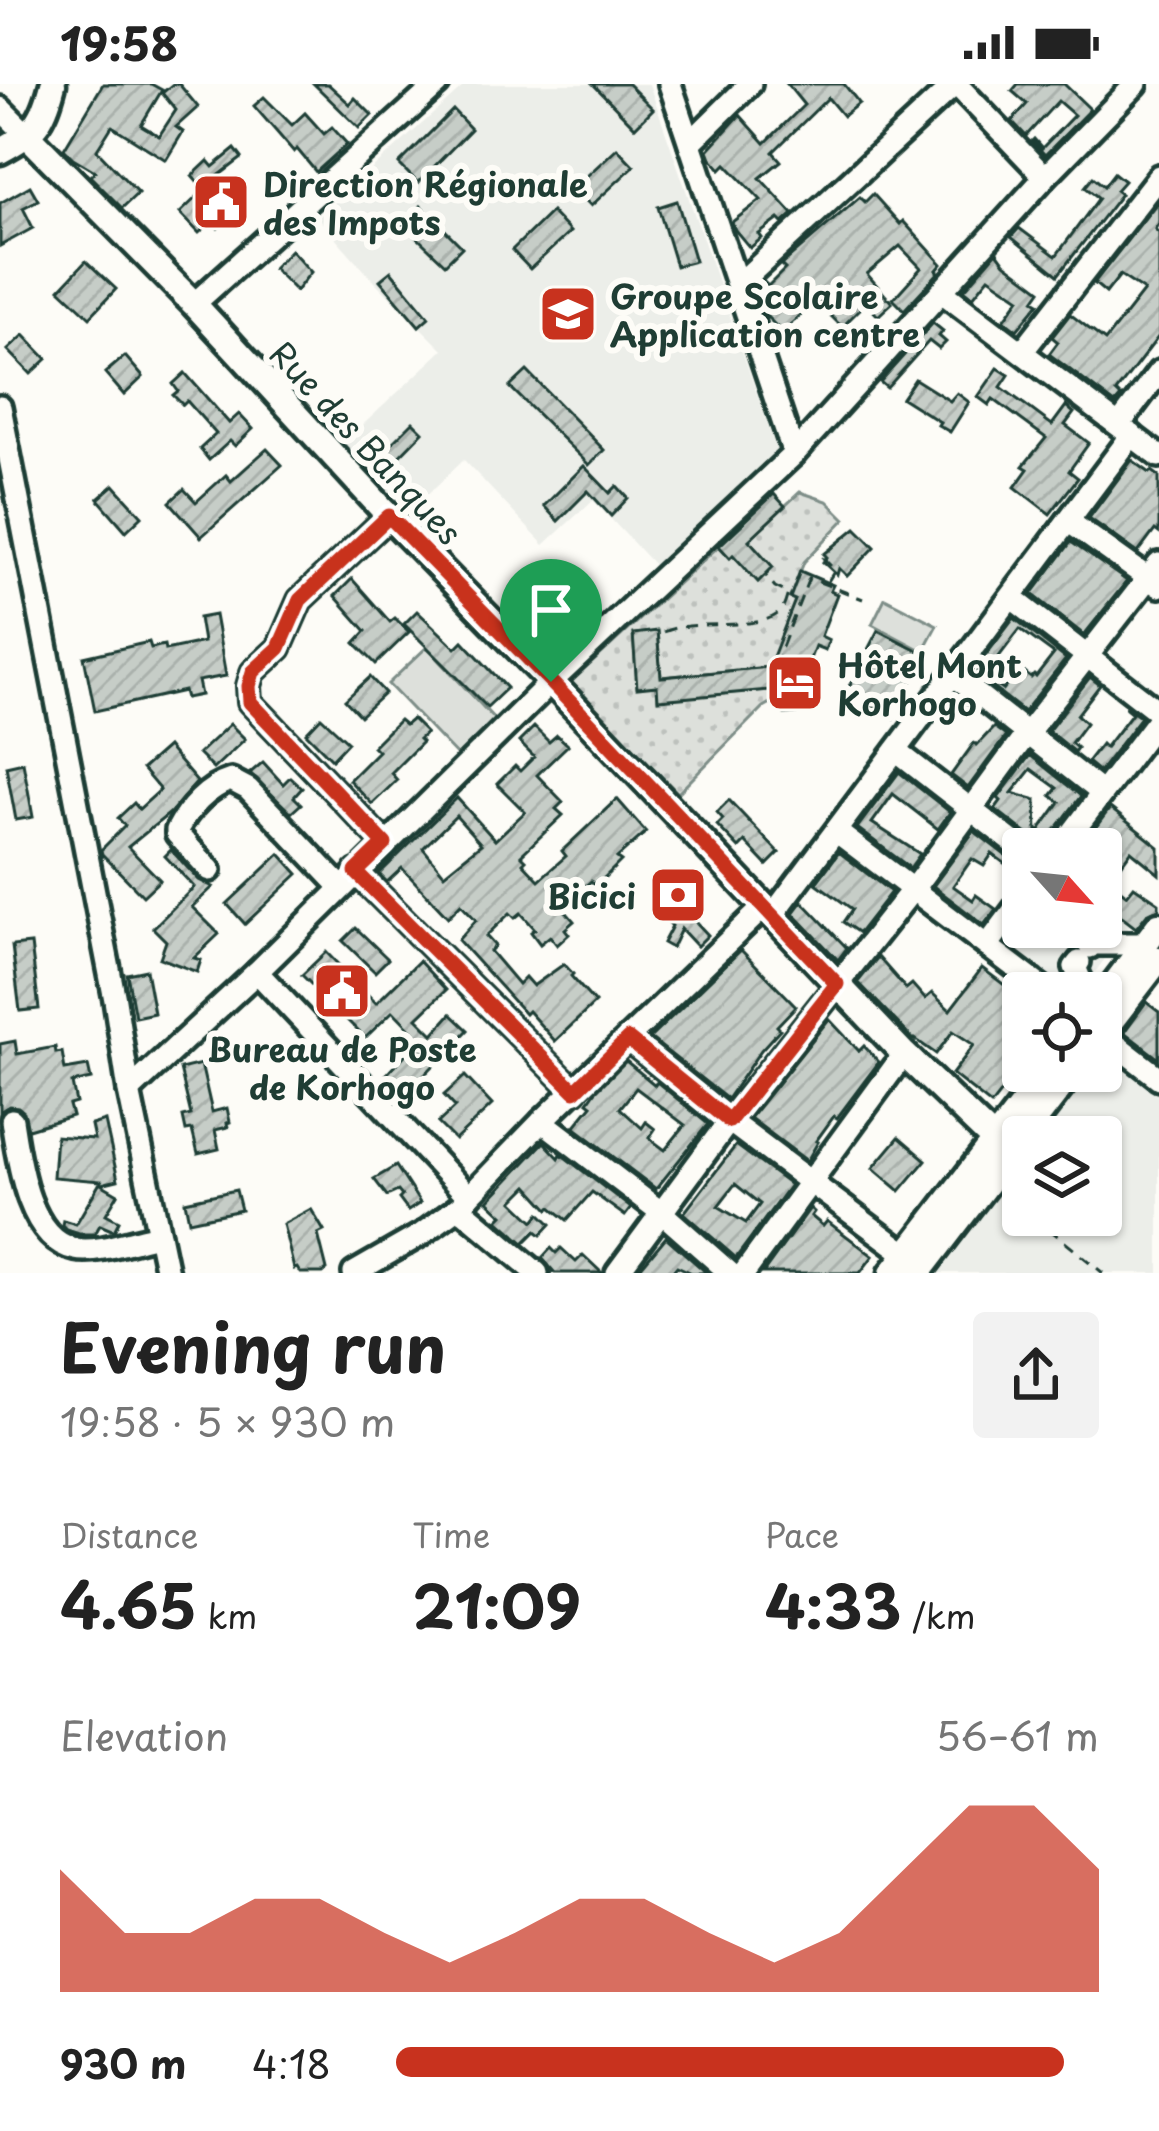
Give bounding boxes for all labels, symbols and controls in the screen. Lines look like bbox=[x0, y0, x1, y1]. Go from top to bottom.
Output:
text: 19:58 bbox=[60, 8, 179, 76]
place label: Direction Régionale des Impots bbox=[263, 158, 588, 246]
public building icon: Direction Régionale des Impots bbox=[190, 171, 252, 233]
place label: Groupe Scolaire Application centre bbox=[610, 270, 920, 358]
school or university icon: Groupe Scolaire Application centre bbox=[537, 283, 599, 345]
street label: Rue des Banques bbox=[259, 329, 475, 555]
pin bbox=[500, 559, 602, 682]
icon: arrive bbox=[518, 577, 584, 643]
place label: Hôtel Mont Korhogo bbox=[837, 639, 1022, 727]
hotel icon: Hôtel Mont Korhogo bbox=[764, 652, 826, 714]
north arrow bbox=[1002, 828, 1122, 948]
map controls bbox=[1002, 828, 1122, 1236]
bank icon: Bicici bbox=[647, 864, 709, 926]
place label: Bicici bbox=[547, 870, 636, 920]
public building icon: Bureau de Poste de Korhogo bbox=[311, 960, 373, 1022]
button: locate bbox=[1002, 972, 1122, 1092]
place label: Bureau de Poste de Korhogo bbox=[207, 1023, 477, 1111]
button: layers bbox=[1002, 1116, 1122, 1236]
text: Evening run bbox=[60, 1296, 446, 1395]
button: share bbox=[973, 1312, 1099, 1438]
text: 19:58 · 5 × 930 m bbox=[60, 1391, 395, 1450]
text: Distance bbox=[60, 1509, 198, 1559]
text: Time bbox=[412, 1509, 490, 1559]
text: Pace bbox=[765, 1509, 839, 1559]
text: 4.65 bbox=[60, 1559, 197, 1649]
text: 21:09 bbox=[412, 1559, 581, 1649]
text: 4:33 bbox=[765, 1559, 902, 1649]
text: km bbox=[197, 1590, 257, 1640]
text: /km bbox=[902, 1590, 975, 1640]
text: Elevation bbox=[60, 1705, 228, 1764]
text: 56–61 m bbox=[936, 1705, 1099, 1764]
text: 930 m bbox=[60, 2033, 186, 2092]
text: 4:18 bbox=[252, 2033, 331, 2092]

